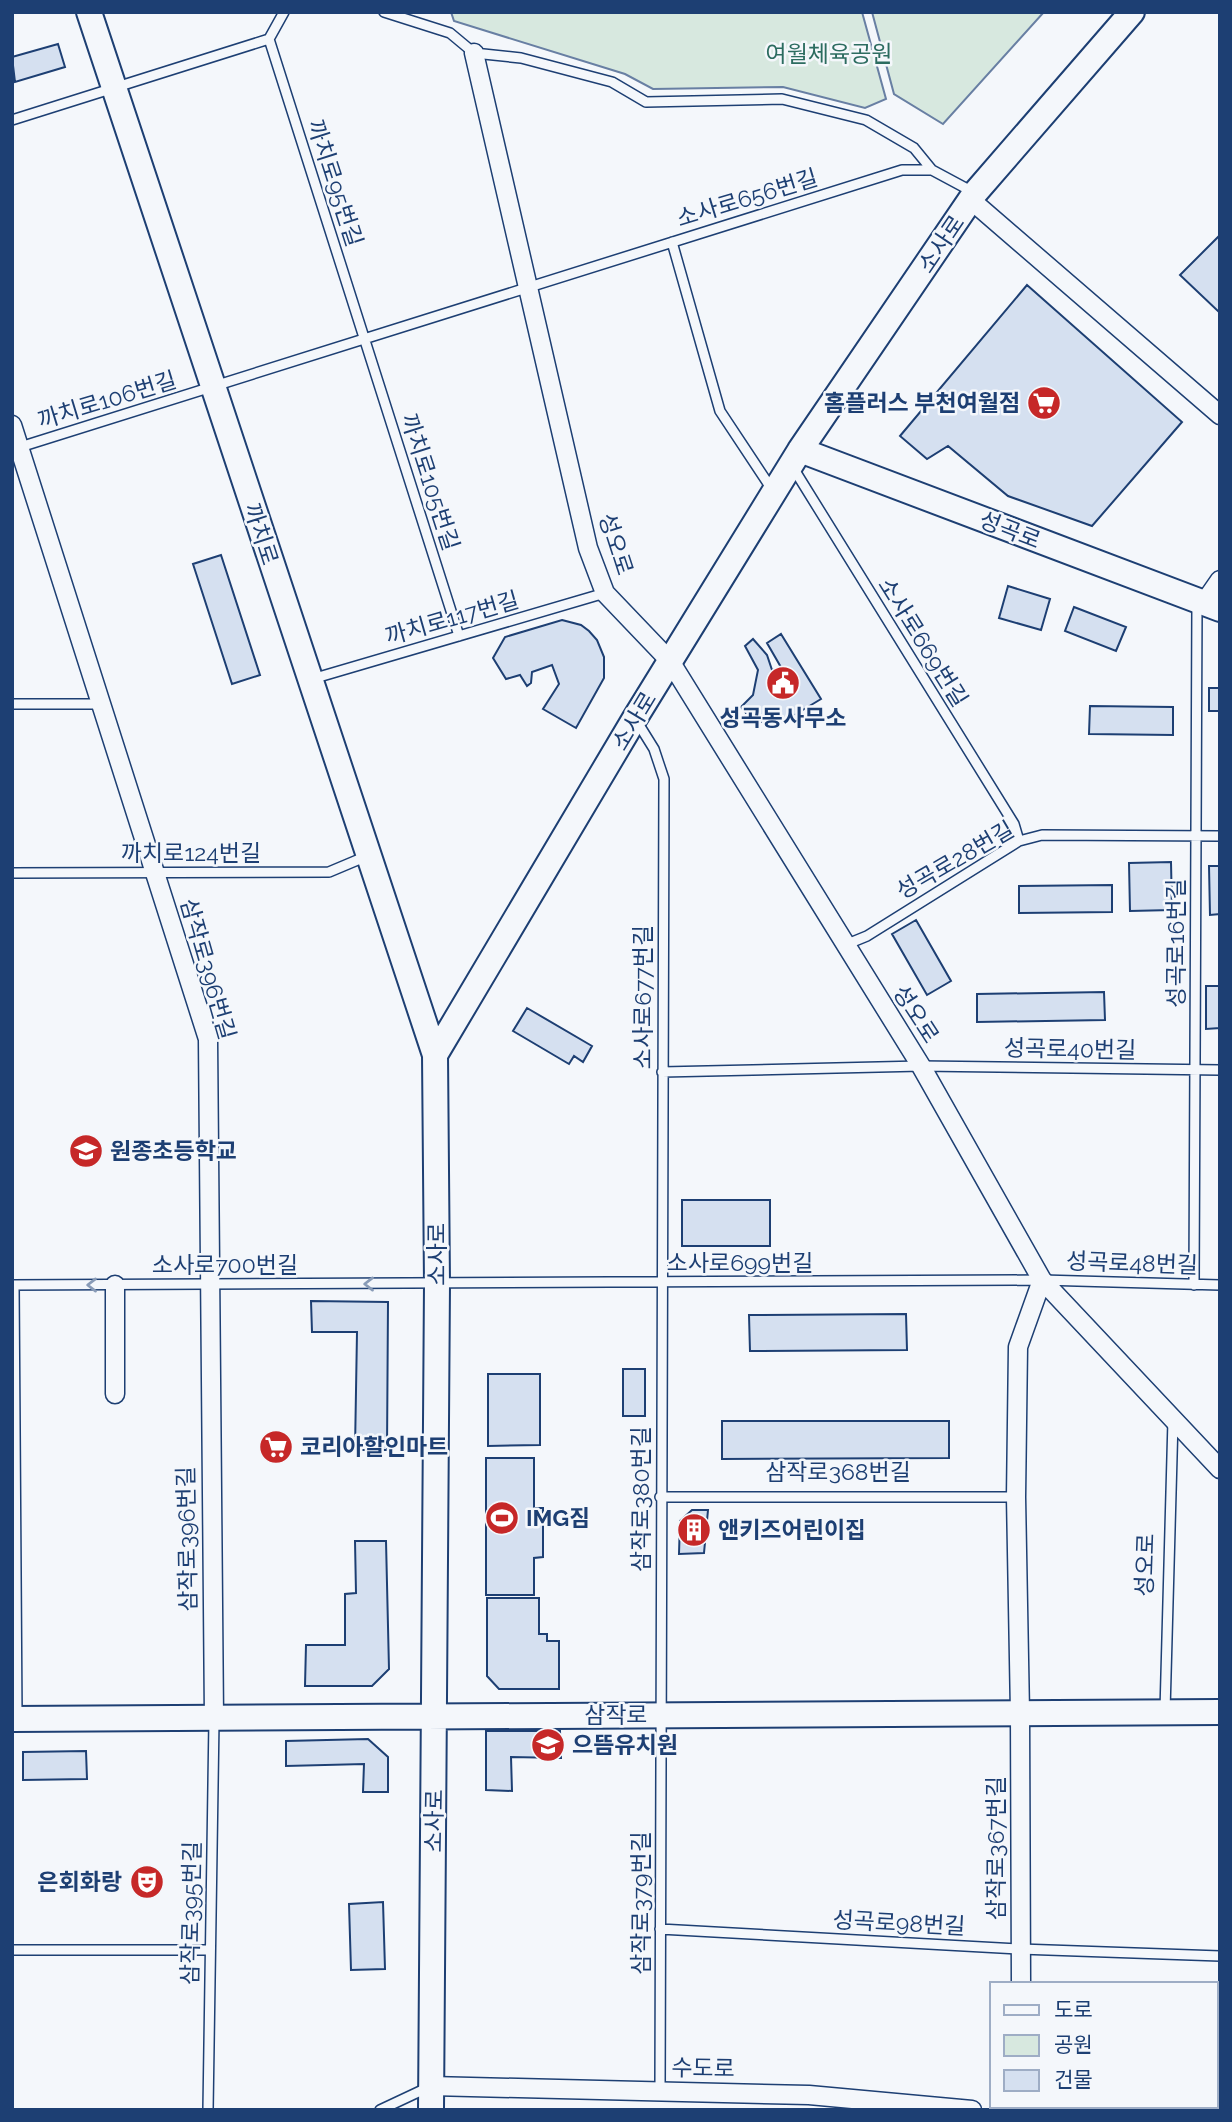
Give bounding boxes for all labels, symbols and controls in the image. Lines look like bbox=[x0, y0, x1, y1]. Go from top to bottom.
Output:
park label: 여월체육공원 bbox=[766, 40, 892, 67]
street label: 까치로95번길 bbox=[302, 116, 369, 250]
street label: 소사로656번길 bbox=[673, 163, 821, 232]
street label: 소사로 bbox=[912, 210, 970, 278]
street label: 까치로106번길 bbox=[34, 366, 179, 433]
supermarket icon: 홈플러스 부천여월점 bbox=[1025, 384, 1063, 422]
place label: 홈플러스 부천여월점 bbox=[824, 389, 1020, 416]
street label: 까치로105번길 bbox=[396, 410, 465, 554]
street label: 까치로 bbox=[239, 499, 284, 568]
street label: 성곡로 bbox=[976, 506, 1045, 554]
street label: 성오로 bbox=[594, 509, 639, 578]
street label: 소사로669번길 bbox=[873, 572, 974, 711]
street label: 까치로117번길 bbox=[382, 586, 522, 649]
public building icon: 성곡동사무소 bbox=[764, 664, 802, 702]
street label: 소사로 bbox=[606, 687, 661, 755]
place label: 성곡동사무소 bbox=[720, 704, 846, 731]
street label: 성곡로28번길 bbox=[891, 815, 1018, 904]
street label: 까치로124번길 bbox=[121, 839, 261, 866]
street label: 성곡로16번길 bbox=[1162, 878, 1189, 1008]
street label: 삼작로396번길 bbox=[175, 895, 242, 1042]
street label: 소사로677번길 bbox=[629, 925, 656, 1069]
street label: 성오로 bbox=[888, 980, 945, 1048]
street label: 성곡로40번길 bbox=[1004, 1034, 1136, 1063]
school or university icon: 원종초등학교 bbox=[67, 1132, 105, 1170]
place label: 원종초등학교 bbox=[110, 1137, 237, 1164]
street label: 소사로 bbox=[423, 1222, 450, 1286]
street label: 성곡로48번길 bbox=[1066, 1247, 1198, 1278]
street label: 소사로699번길 bbox=[667, 1249, 813, 1276]
street label: 소사로700번길 bbox=[152, 1251, 298, 1278]
one-way arrow bbox=[363, 1276, 374, 1292]
one-way arrow bbox=[87, 1277, 97, 1293]
street label: 삼작로380번길 bbox=[627, 1426, 654, 1572]
supermarket icon: 코리아할인마트 bbox=[257, 1428, 295, 1466]
place label: 코리아할인마트 bbox=[300, 1433, 448, 1460]
street label: 삼작로368번길 bbox=[765, 1458, 911, 1485]
street label: 삼작로396번길 bbox=[172, 1466, 201, 1612]
sports icon: IMG짐 bbox=[483, 1499, 521, 1537]
place label: IMG짐 bbox=[526, 1504, 590, 1531]
building icon: 앤키즈어린이집 bbox=[675, 1511, 713, 1549]
place label: 앤키즈어린이집 bbox=[718, 1516, 866, 1543]
street label: 성오로 bbox=[1130, 1533, 1159, 1597]
street label: 삼작로 bbox=[584, 1701, 648, 1728]
school or university icon: 으뜸유치원 bbox=[529, 1726, 567, 1764]
place label: 으뜸유치원 bbox=[572, 1731, 678, 1758]
street label: 삼작로367번길 bbox=[982, 1776, 1009, 1920]
street label: 소사로 bbox=[419, 1789, 448, 1853]
street label: 삼작로379번길 bbox=[627, 1831, 654, 1975]
street label: 삼작로395번길 bbox=[176, 1841, 205, 1985]
theatre icon: 은회화랑 bbox=[128, 1863, 166, 1901]
place label: 은회화랑 bbox=[37, 1868, 122, 1895]
street label: 성곡로98번길 bbox=[832, 1906, 966, 1939]
legend bbox=[990, 1982, 1218, 2108]
text: 도로 bbox=[1054, 1997, 1093, 2022]
text: 공원 bbox=[1054, 2032, 1093, 2057]
street label: 수도로 bbox=[671, 2053, 735, 2082]
text: 건물 bbox=[1054, 2067, 1093, 2092]

